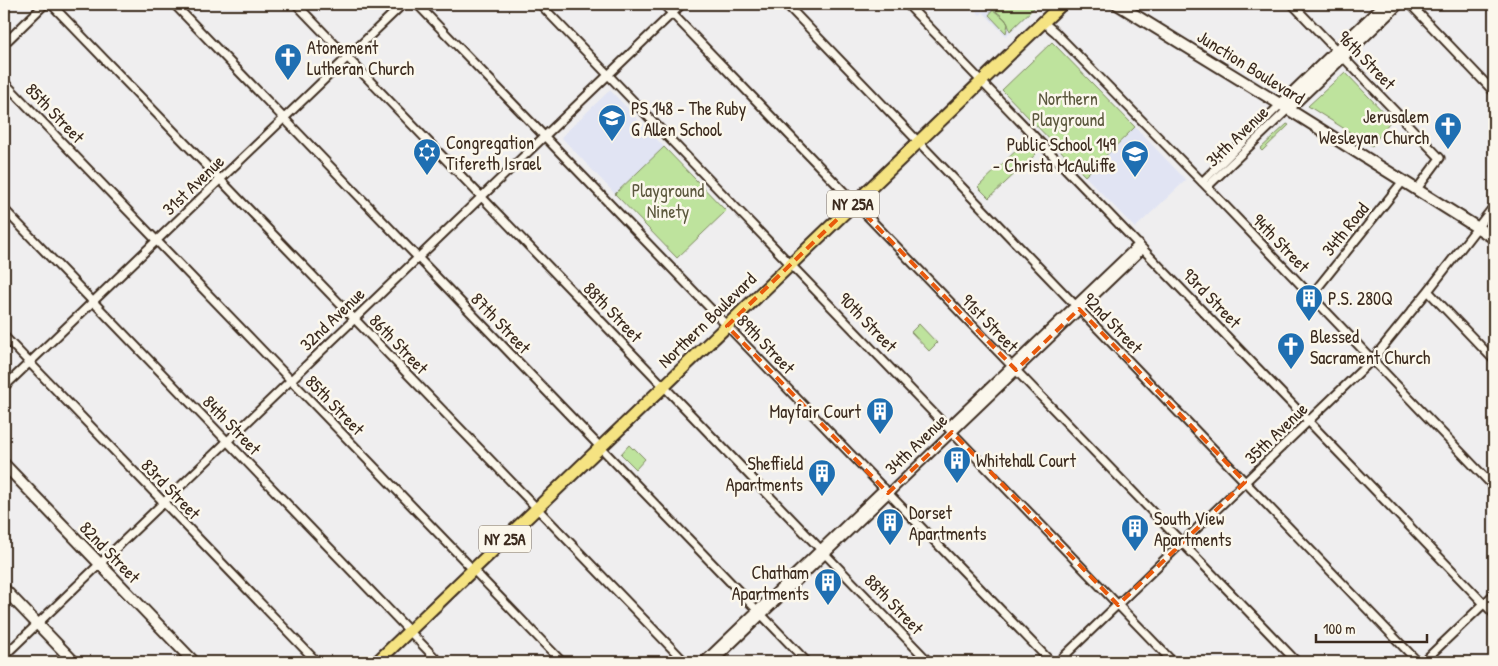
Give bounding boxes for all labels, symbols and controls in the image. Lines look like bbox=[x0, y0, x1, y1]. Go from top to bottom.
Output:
street label: Junction Boulevard bbox=[1192, 24, 1310, 110]
street label: 96th Street bbox=[1332, 25, 1402, 96]
place label: Atonement Lutheran Church bbox=[307, 35, 415, 81]
church icon: Atonement Lutheran Church bbox=[273, 42, 303, 81]
street label: 85th Street bbox=[20, 77, 91, 149]
park label: Northern Playground bbox=[1032, 86, 1104, 132]
place label: PS 148 - The Ruby G Allen School bbox=[631, 96, 747, 142]
street label: 34th Avenue bbox=[1200, 100, 1274, 172]
school or university icon: PS 148 - The Ruby G Allen School bbox=[597, 103, 627, 142]
place label: Jerusalem Wesleyan Church bbox=[1319, 104, 1429, 150]
church icon: Jerusalem Wesleyan Church bbox=[1433, 111, 1463, 150]
place label: Congregation Tifereth Israel bbox=[446, 130, 541, 176]
place label: Public School 149 - Christa McAuliffe bbox=[993, 132, 1116, 178]
synagogue icon: Congregation Tifereth Israel bbox=[412, 137, 442, 176]
school or university icon: Public School 149 - Christa McAuliffe bbox=[1120, 139, 1150, 178]
street label: 31st Avenue bbox=[156, 149, 230, 221]
park label: Playground Ninety bbox=[632, 178, 704, 224]
road number: NY 25A bbox=[827, 190, 879, 218]
street label: 34th Road bbox=[1316, 197, 1374, 261]
street label: 94th Street bbox=[1247, 208, 1316, 279]
street label: 93rd Street bbox=[1177, 262, 1247, 334]
street label: Northern Boulevard bbox=[652, 267, 762, 373]
street label: 88th Street bbox=[578, 276, 649, 348]
street label: 32nd Avenue bbox=[294, 282, 370, 356]
building icon: P.S. 280Q bbox=[1294, 283, 1324, 322]
place label: P.S. 280Q bbox=[1328, 286, 1393, 311]
street label: 87th Street bbox=[465, 287, 537, 360]
street label: 90th Street bbox=[833, 287, 903, 358]
street label: 92nd Street bbox=[1078, 287, 1149, 360]
street label: 91st Street bbox=[956, 288, 1025, 358]
street label: 86th Street bbox=[364, 308, 435, 380]
street label: 89th Street bbox=[731, 309, 801, 380]
place label: Blessed Sacrament Church bbox=[1310, 324, 1431, 370]
church icon: Blessed Sacrament Church bbox=[1276, 331, 1306, 370]
street label: 85th Street bbox=[300, 369, 371, 441]
street label: 84th Street bbox=[197, 390, 267, 461]
building icon: Mayfair Court bbox=[865, 396, 895, 435]
street label: 35th Avenue bbox=[1239, 396, 1313, 470]
place label: Mayfair Court bbox=[770, 399, 862, 424]
street label: 34th Avenue bbox=[879, 408, 953, 480]
building icon: Whitehall Court bbox=[942, 445, 972, 484]
place label: Whitehall Court bbox=[976, 448, 1077, 473]
place label: Sheffield Apartments bbox=[726, 451, 803, 497]
street label: 83rd Street bbox=[136, 453, 207, 526]
building icon: Sheffield Apartments bbox=[807, 458, 837, 497]
place label: Dorset Apartments bbox=[909, 500, 986, 546]
place label: South View Apartments bbox=[1154, 506, 1231, 552]
building icon: Dorset Apartments bbox=[875, 507, 905, 546]
building icon: South View Apartments bbox=[1120, 513, 1150, 552]
street label: 82nd Street bbox=[74, 515, 146, 589]
road number: NY 25A bbox=[479, 526, 531, 552]
place label: Chatham Apartments bbox=[732, 560, 809, 606]
building icon: Chatham Apartments bbox=[813, 567, 843, 606]
street label: 88th Street bbox=[859, 568, 930, 640]
scale bar bbox=[1316, 611, 1427, 643]
text: 100 m bbox=[1323, 618, 1356, 639]

